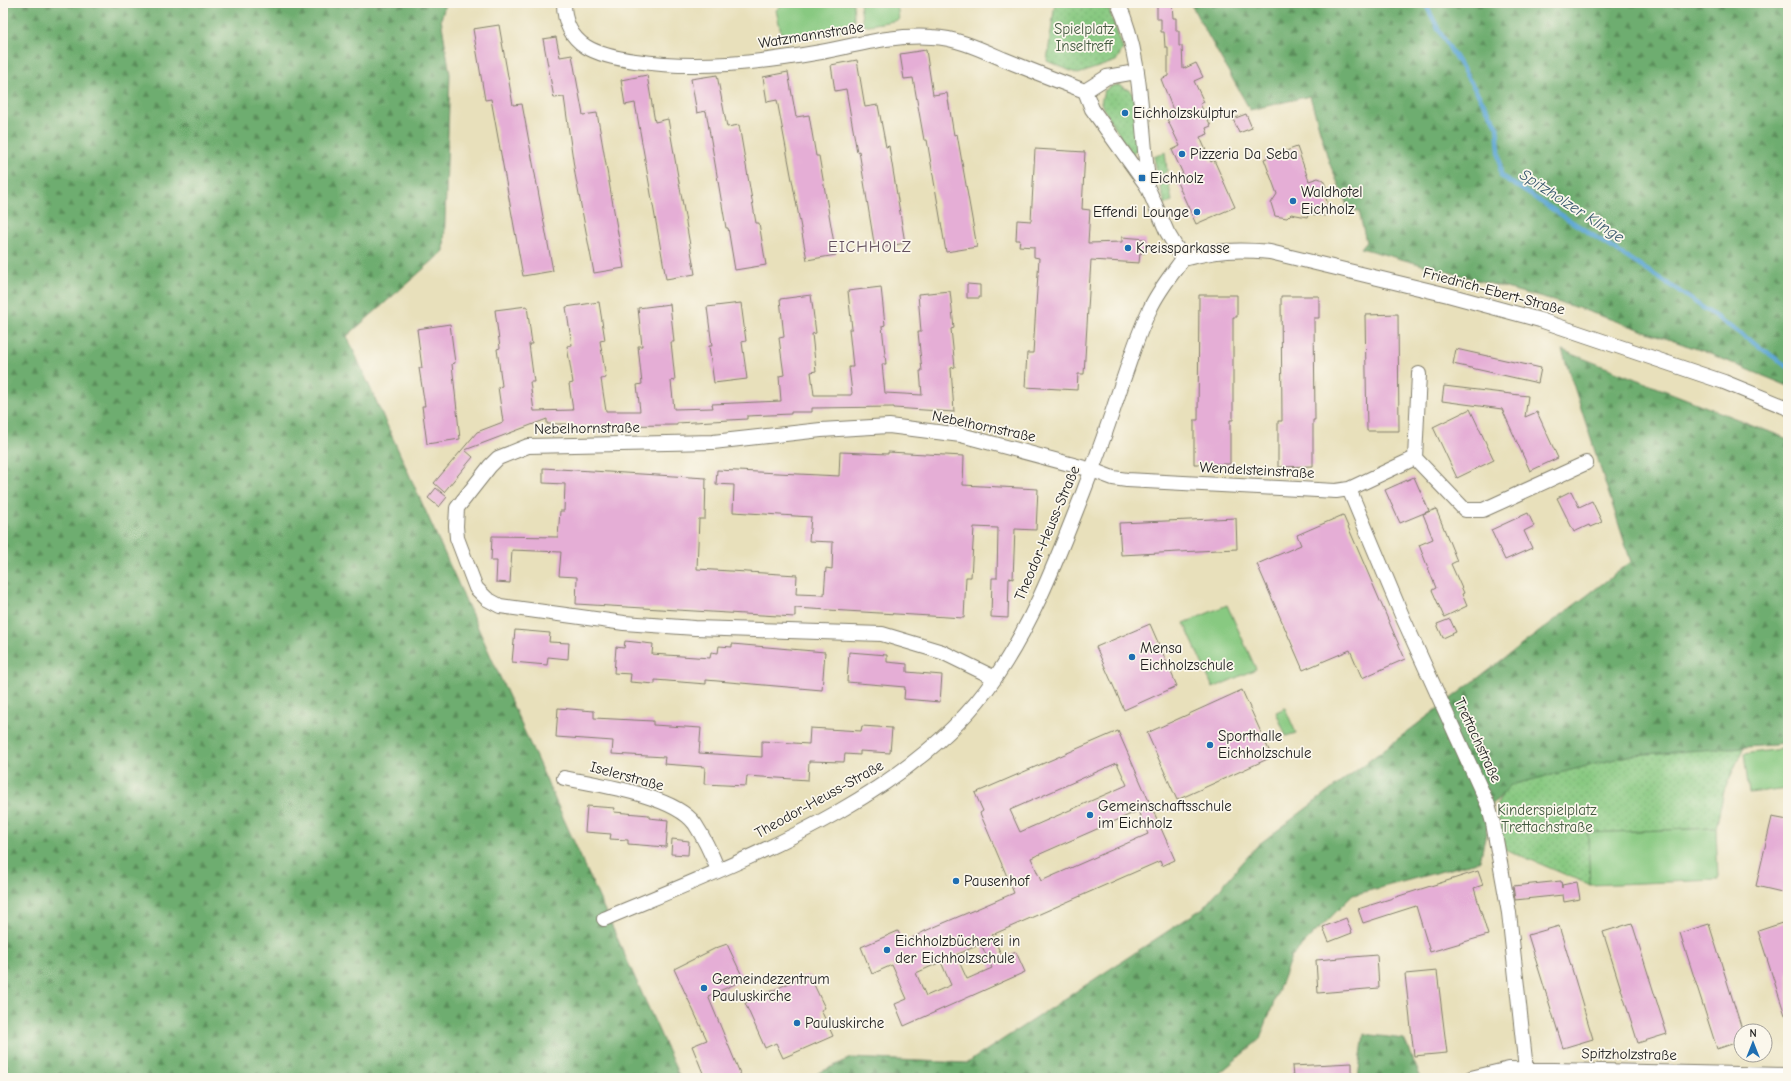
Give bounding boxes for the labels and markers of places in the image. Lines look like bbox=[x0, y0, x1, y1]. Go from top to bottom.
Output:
place label: Eichholzskulptur bbox=[1133, 104, 1237, 122]
marker: Eichholzskulptur bbox=[1120, 108, 1130, 118]
place label: Pizzeria Da Seba bbox=[1190, 145, 1298, 163]
marker: Pizzeria Da Seba bbox=[1177, 149, 1187, 159]
place label: Eichholz bbox=[1150, 169, 1204, 187]
marker: Eichholz bbox=[1137, 173, 1147, 183]
place label: Waldhotel Eichholz bbox=[1301, 183, 1362, 218]
marker: Waldhotel Eichholz bbox=[1288, 196, 1298, 206]
place label: Effendi Lounge bbox=[1093, 203, 1189, 221]
marker: Effendi Lounge bbox=[1192, 207, 1202, 217]
place label: Kreissparkasse bbox=[1136, 239, 1230, 257]
marker: Kreissparkasse bbox=[1123, 243, 1133, 253]
place label: Mensa Eichholzschule bbox=[1140, 639, 1234, 674]
marker: Mensa Eichholzschule bbox=[1127, 652, 1137, 662]
place label: Sporthalle Eichholzschule bbox=[1218, 727, 1312, 762]
marker: Sporthalle Eichholzschule bbox=[1205, 740, 1215, 750]
place label: Gemeinschaftsschule im Eichholz bbox=[1098, 797, 1232, 832]
marker: Gemeinschaftsschule im Eichholz bbox=[1085, 810, 1095, 820]
place label: Pausenhof bbox=[964, 872, 1030, 890]
marker: Pausenhof bbox=[951, 876, 961, 886]
place label: Eichholzbücherei in der Eichholzschule bbox=[895, 932, 1020, 967]
marker: Eichholzbücherei in der Eichholzschule bbox=[882, 945, 892, 955]
place label: Gemeindezentrum Pauluskirche bbox=[712, 970, 830, 1005]
marker: Gemeindezentrum Pauluskirche bbox=[699, 983, 709, 993]
place label: Pauluskirche bbox=[805, 1014, 885, 1032]
marker: Pauluskirche bbox=[792, 1018, 802, 1028]

